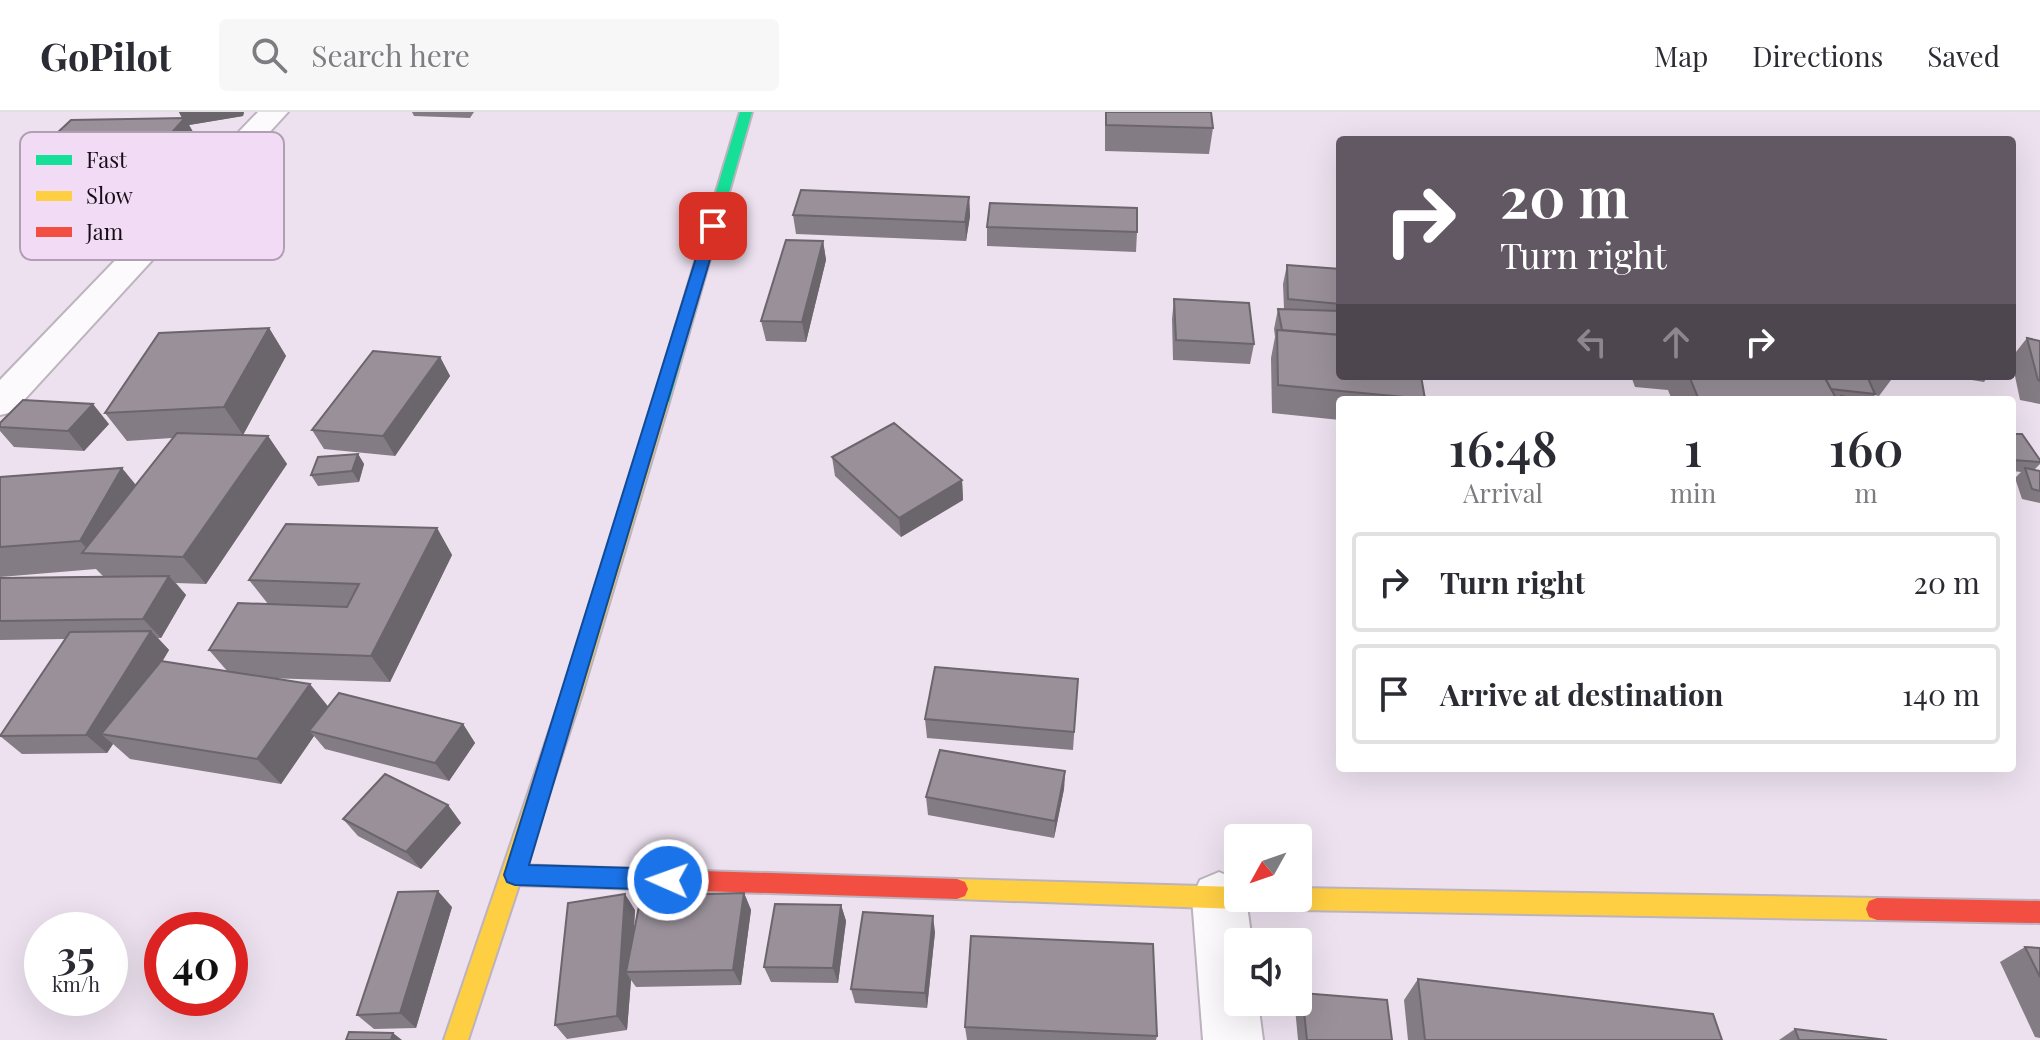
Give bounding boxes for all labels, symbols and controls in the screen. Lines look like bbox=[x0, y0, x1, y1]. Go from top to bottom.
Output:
search box bbox=[219, 19, 779, 91]
text: GoPilot bbox=[40, 30, 171, 81]
icon: search bbox=[247, 33, 291, 77]
text: Search here bbox=[311, 35, 470, 75]
text: Map bbox=[1654, 37, 1708, 74]
text: Directions bbox=[1752, 37, 1883, 74]
text: Saved bbox=[1927, 37, 2000, 74]
legend bbox=[20, 132, 284, 260]
text: Fast bbox=[86, 144, 128, 174]
text: 20 m bbox=[1500, 158, 1629, 233]
icon: right bbox=[1368, 168, 1472, 272]
text: Slow bbox=[86, 180, 133, 210]
pin bbox=[679, 192, 747, 260]
icon: arrive bbox=[691, 204, 735, 248]
text: Jam bbox=[85, 216, 124, 246]
text: Turn right bbox=[1500, 230, 1667, 278]
icon: left bbox=[1570, 320, 1614, 364]
icon: ahead bbox=[1654, 320, 1698, 364]
icon: right bbox=[1738, 320, 1782, 364]
text: 16:48 bbox=[1449, 415, 1558, 479]
text: 1 bbox=[1684, 415, 1702, 479]
text: 160 bbox=[1829, 415, 1903, 479]
text: Arrival bbox=[1463, 475, 1543, 510]
text: min bbox=[1670, 475, 1716, 510]
text: m bbox=[1855, 475, 1878, 510]
icon: right bbox=[1372, 560, 1416, 604]
text: Turn right bbox=[1440, 562, 1585, 602]
text: 20 m bbox=[1914, 562, 1980, 602]
icon: arrive bbox=[1372, 672, 1416, 716]
text: Arrive at destination bbox=[1440, 674, 1723, 714]
text: 140 m bbox=[1902, 674, 1980, 714]
north arrow bbox=[1224, 824, 1312, 912]
map controls bbox=[1224, 824, 1312, 1016]
position arrow bbox=[626, 838, 710, 922]
speed limit sign: 40 bbox=[144, 912, 248, 1016]
text: 35 bbox=[57, 927, 95, 980]
button: sound bbox=[1224, 928, 1312, 1016]
text: km/h bbox=[52, 970, 100, 997]

